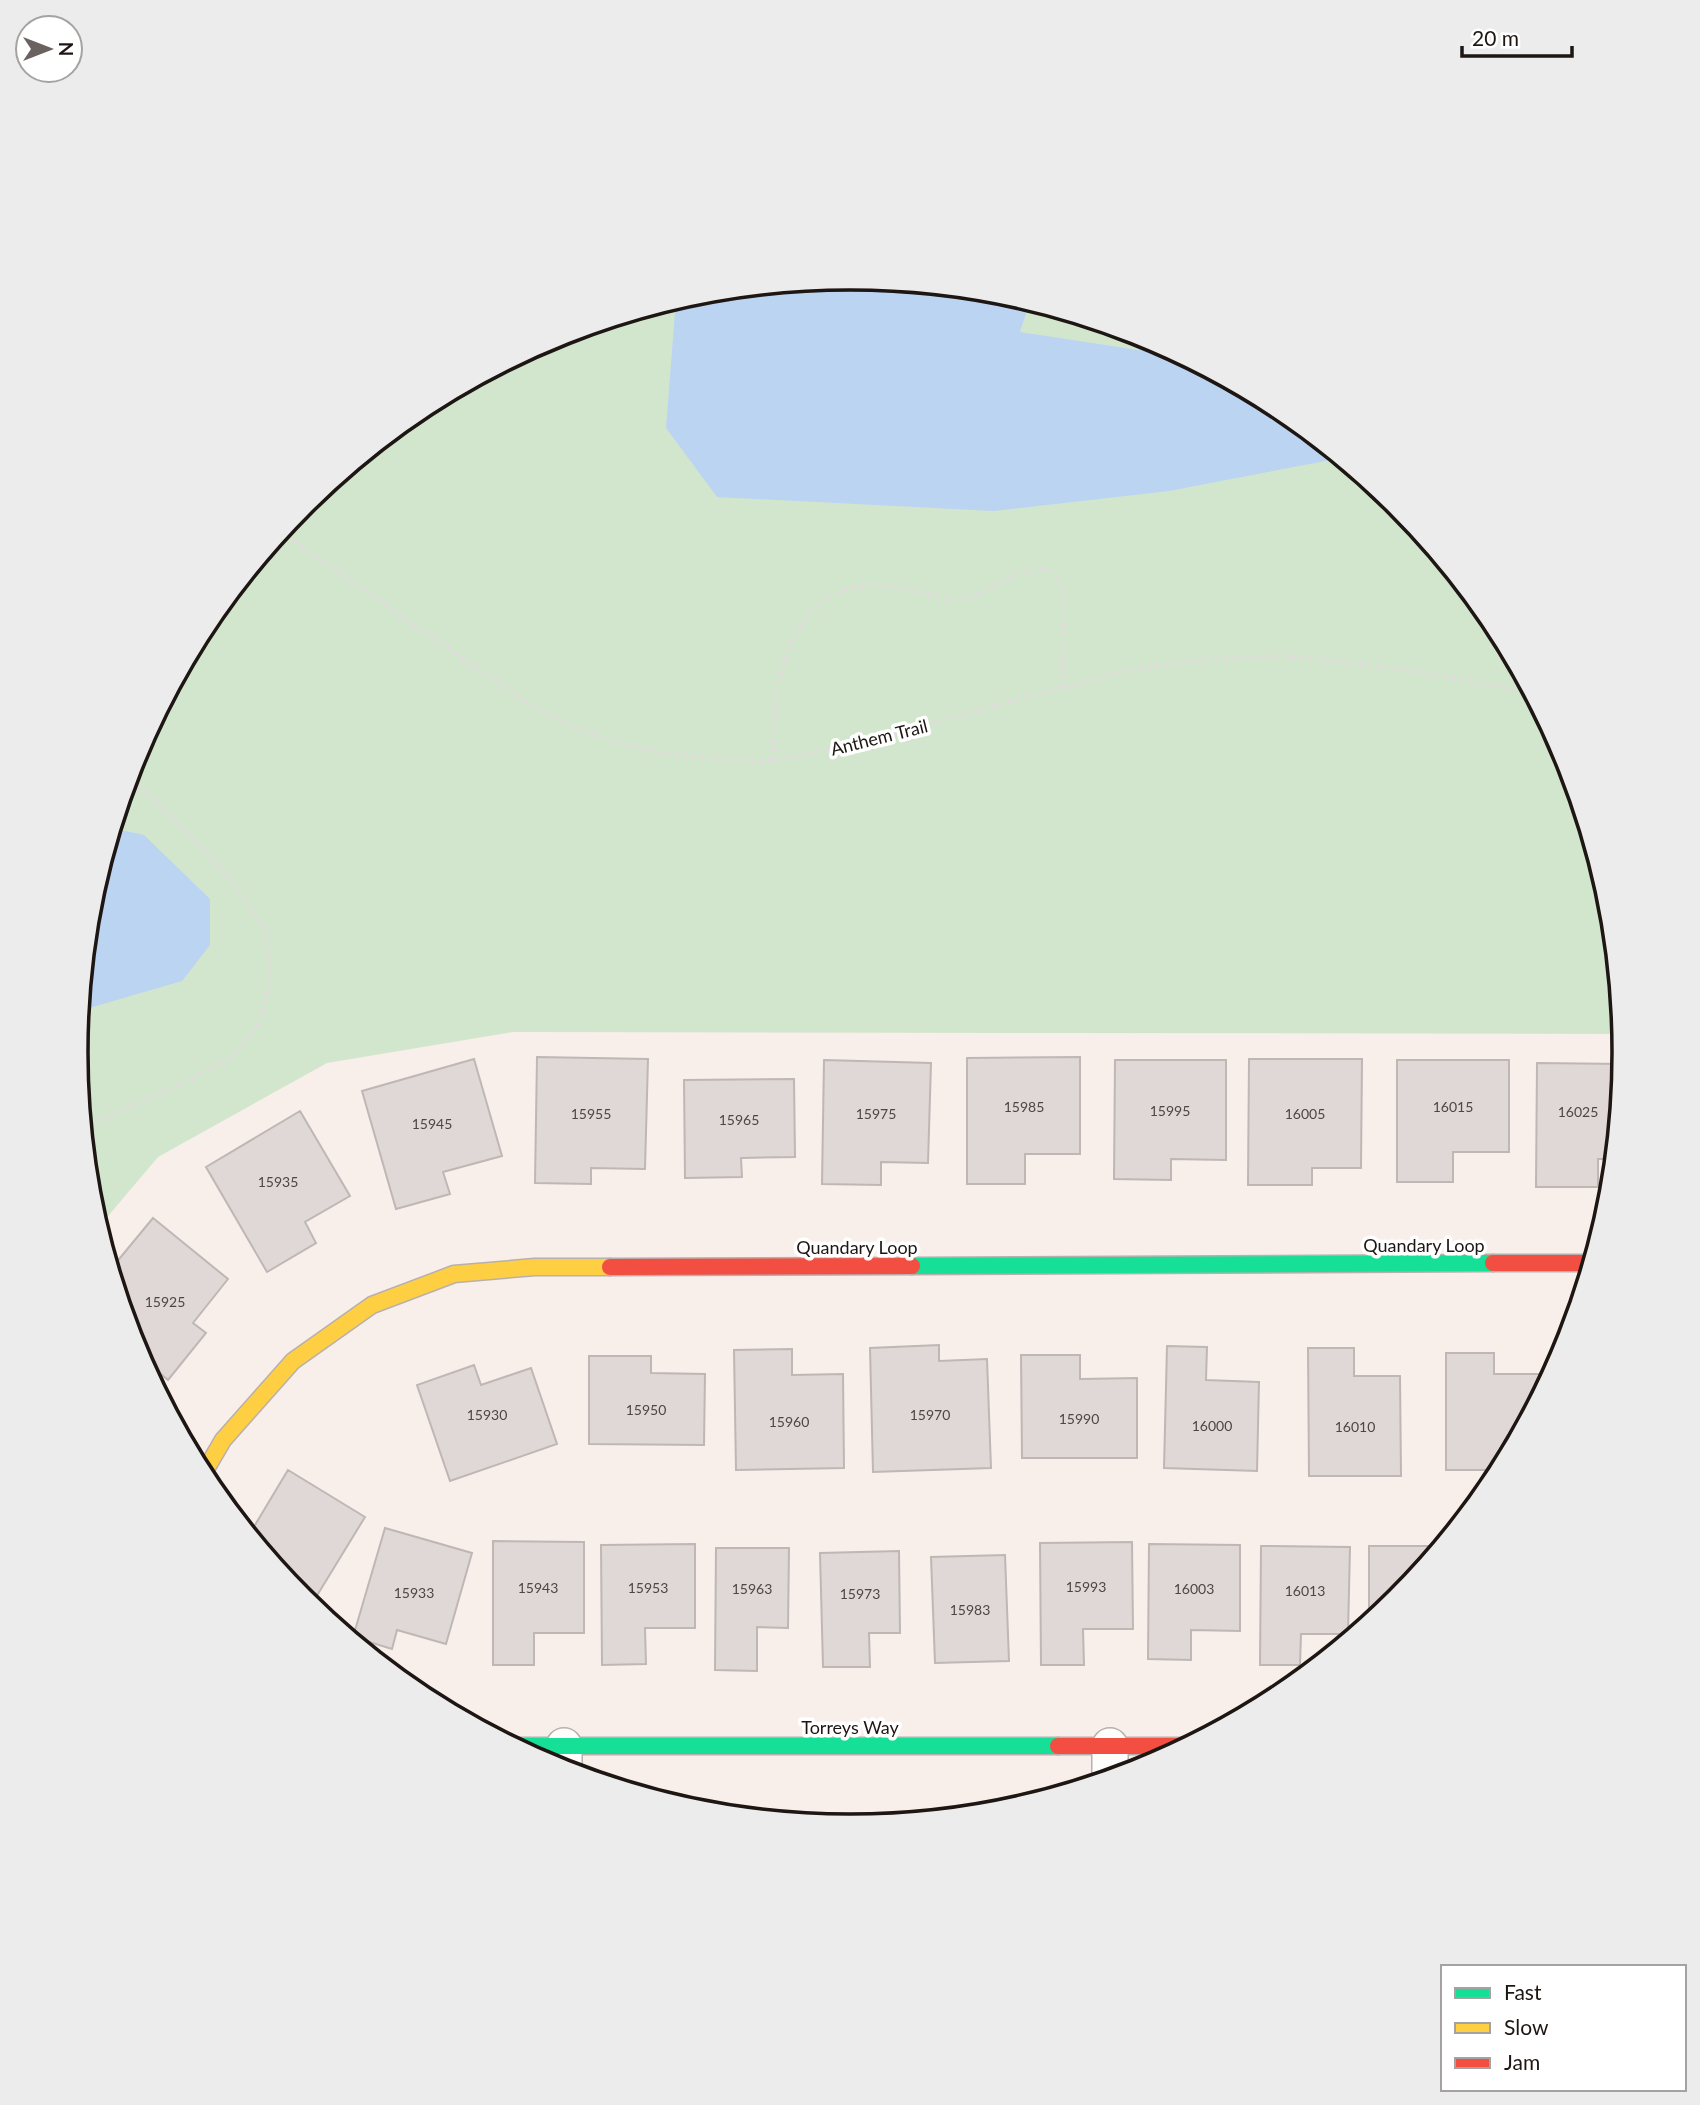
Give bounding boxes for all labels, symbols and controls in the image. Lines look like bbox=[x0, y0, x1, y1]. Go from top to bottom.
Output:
north arrow bbox=[14, 14, 84, 84]
scale bar bbox=[1462, 14, 1572, 58]
text: 20 m bbox=[1472, 25, 1519, 50]
text: N bbox=[55, 42, 78, 56]
street label: Anthem Trail bbox=[828, 714, 930, 760]
house number: 15985 bbox=[1004, 1098, 1044, 1115]
house number: 16015 bbox=[1433, 1098, 1473, 1115]
house number: 15995 bbox=[1150, 1102, 1190, 1119]
house number: 16025 bbox=[1558, 1103, 1598, 1120]
house number: 15955 bbox=[571, 1105, 611, 1122]
house number: 15975 bbox=[856, 1105, 896, 1122]
house number: 16005 bbox=[1285, 1105, 1325, 1122]
house number: 15965 bbox=[719, 1111, 759, 1128]
house number: 15945 bbox=[412, 1115, 452, 1132]
house number: 15935 bbox=[258, 1173, 298, 1190]
street label: Quandary Loop bbox=[1363, 1234, 1485, 1256]
street label: Quandary Loop bbox=[796, 1236, 918, 1258]
house number: 15925 bbox=[145, 1293, 185, 1310]
house number: 15950 bbox=[626, 1401, 666, 1418]
house number: 15930 bbox=[467, 1406, 507, 1423]
house number: 15970 bbox=[910, 1406, 950, 1423]
house number: 15990 bbox=[1059, 1410, 1099, 1427]
house number: 15960 bbox=[769, 1413, 809, 1430]
house number: 16000 bbox=[1192, 1417, 1232, 1434]
house number: 16010 bbox=[1335, 1418, 1375, 1435]
house number: 15993 bbox=[1066, 1578, 1106, 1595]
house number: 15943 bbox=[518, 1579, 558, 1596]
house number: 15953 bbox=[628, 1579, 668, 1596]
house number: 15963 bbox=[732, 1580, 772, 1597]
house number: 16003 bbox=[1174, 1580, 1214, 1597]
house number: 16013 bbox=[1285, 1582, 1325, 1599]
house number: 15933 bbox=[394, 1584, 434, 1601]
house number: 15973 bbox=[840, 1585, 880, 1602]
house number: 15983 bbox=[950, 1601, 990, 1618]
street label: Torreys Way bbox=[801, 1716, 899, 1738]
legend bbox=[1441, 1965, 1686, 2091]
text: Fast bbox=[1504, 1979, 1542, 2004]
text: Slow bbox=[1504, 2014, 1549, 2039]
text: Jam bbox=[1504, 2049, 1540, 2074]

